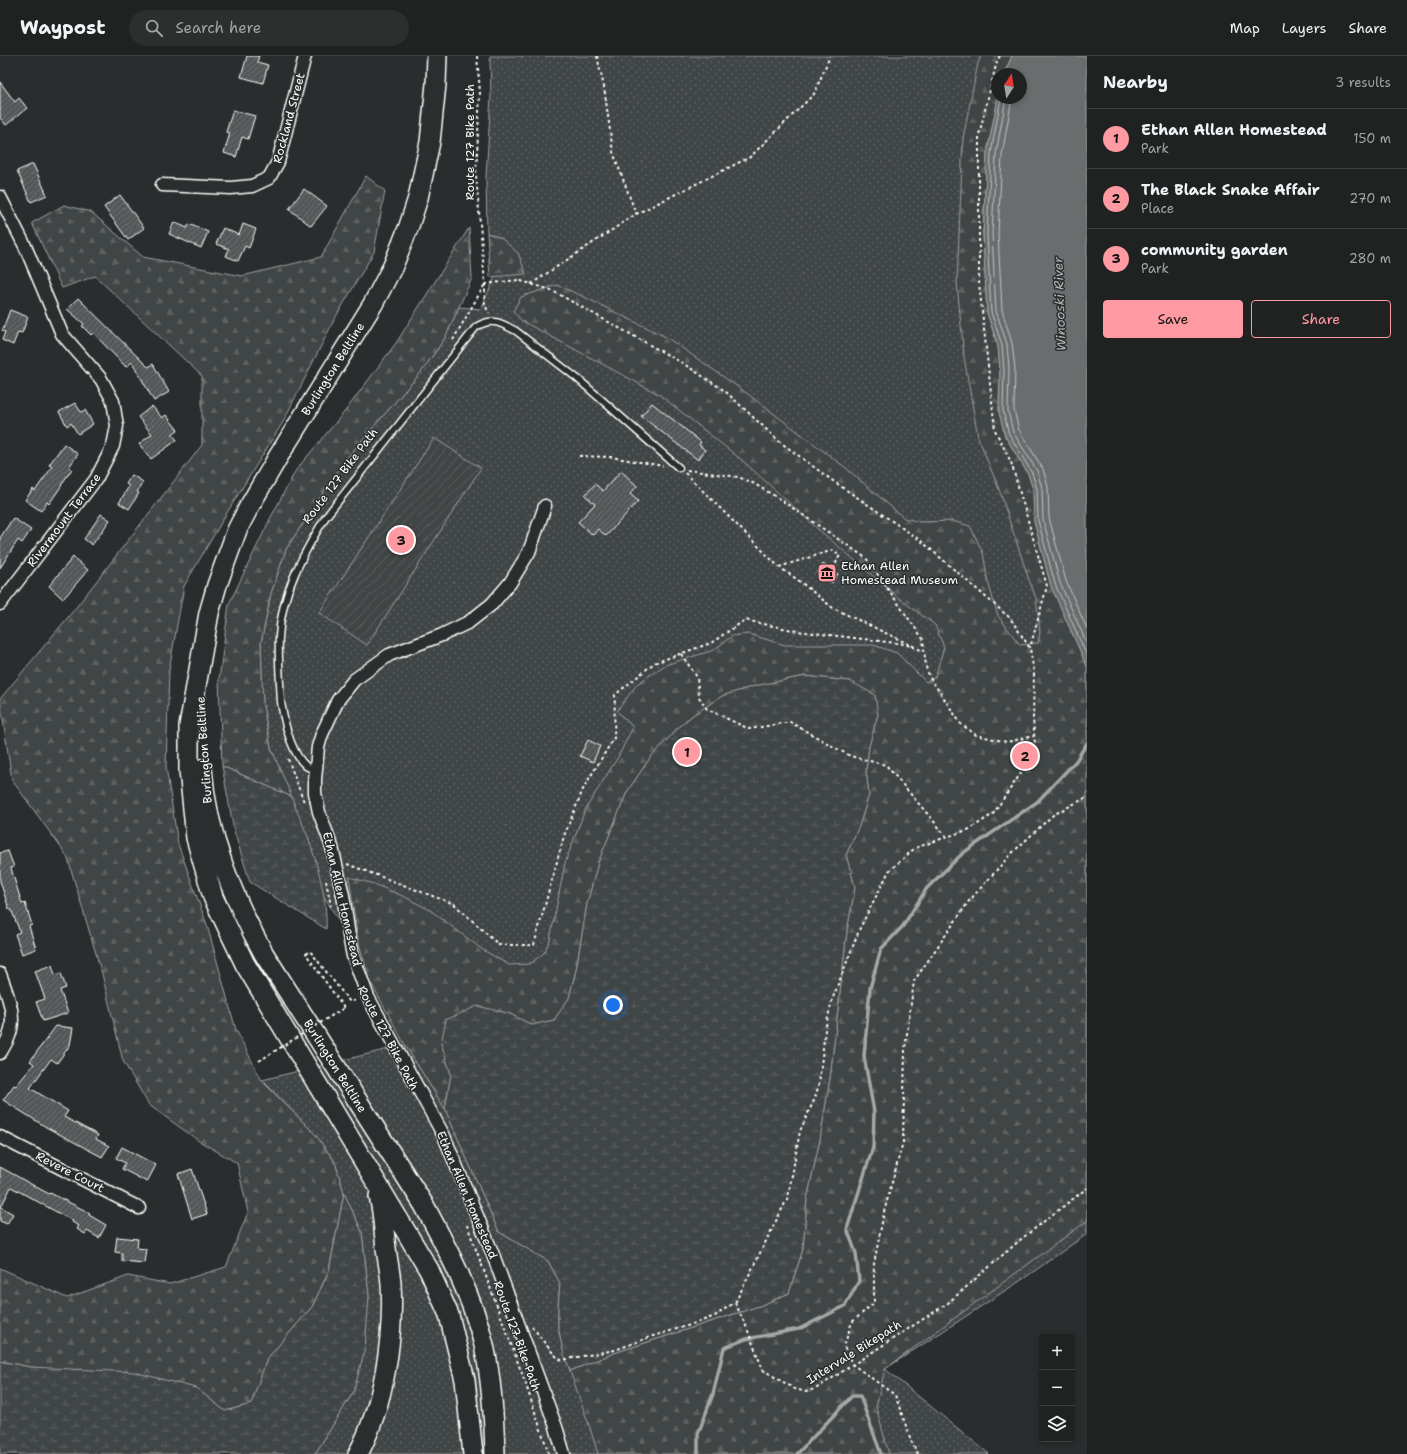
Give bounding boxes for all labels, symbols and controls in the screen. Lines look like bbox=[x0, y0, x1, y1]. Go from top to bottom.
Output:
search box bbox=[129, 10, 409, 46]
text: Waypost bbox=[20, 15, 105, 40]
icon: search bbox=[143, 17, 165, 39]
text: Search here bbox=[175, 18, 261, 38]
text: Map bbox=[1230, 19, 1260, 37]
text: Layers bbox=[1282, 19, 1326, 37]
text: Share bbox=[1348, 19, 1387, 37]
north arrow bbox=[991, 68, 1027, 104]
street label: Rockland Street bbox=[269, 71, 309, 165]
text: Nearby bbox=[1103, 71, 1168, 93]
text: 3 results bbox=[1335, 74, 1391, 91]
street label: Route 127 Bike Path bbox=[462, 84, 478, 200]
text: Ethan Allen Homestead bbox=[1141, 120, 1327, 140]
text: 1 bbox=[1113, 130, 1119, 147]
text: 150 m bbox=[1353, 130, 1391, 147]
text: Park bbox=[1141, 140, 1169, 157]
text: The Black Snake Affair bbox=[1141, 180, 1320, 200]
text: 2 bbox=[1111, 190, 1121, 207]
text: 270 m bbox=[1349, 190, 1391, 207]
text: Place bbox=[1141, 200, 1174, 217]
text: community garden bbox=[1141, 240, 1288, 260]
text: 3 bbox=[1111, 250, 1121, 267]
text: 280 m bbox=[1349, 250, 1391, 267]
water label: Winooski River bbox=[1049, 256, 1070, 352]
text: Park bbox=[1141, 260, 1169, 277]
button: Save bbox=[1103, 300, 1243, 338]
button: Share bbox=[1251, 300, 1391, 338]
street label: Burlington Beltline bbox=[298, 319, 368, 419]
street label: Route 127 Bike Path bbox=[299, 425, 381, 527]
street label: Rivermount Terrace bbox=[24, 470, 105, 570]
pin: 3 bbox=[388, 525, 414, 555]
place label: Ethan Allen Homestead Museum bbox=[841, 558, 958, 588]
museum icon: Ethan Allen Homestead Museum bbox=[816, 562, 838, 584]
street label: Burlington Beltline bbox=[192, 696, 216, 804]
pin: 1 bbox=[674, 737, 700, 767]
pin: 2 bbox=[1012, 741, 1038, 771]
street label: Ethan Allen Homestead bbox=[319, 830, 365, 968]
street label: Route 127 Bike Path bbox=[354, 983, 422, 1093]
your location bbox=[603, 995, 623, 1015]
street label: Burlington Beltline bbox=[300, 1016, 370, 1116]
street label: Ethan Allen Homestead bbox=[433, 1129, 501, 1262]
street label: Revere Court bbox=[33, 1148, 107, 1196]
street label: Route 127 Bike Path bbox=[490, 1279, 544, 1393]
street label: Intervale Bikepath bbox=[804, 1316, 904, 1388]
map controls bbox=[1039, 1334, 1075, 1442]
button: + bbox=[1039, 1334, 1075, 1370]
button: − bbox=[1039, 1370, 1075, 1406]
button: layers bbox=[1039, 1406, 1075, 1442]

